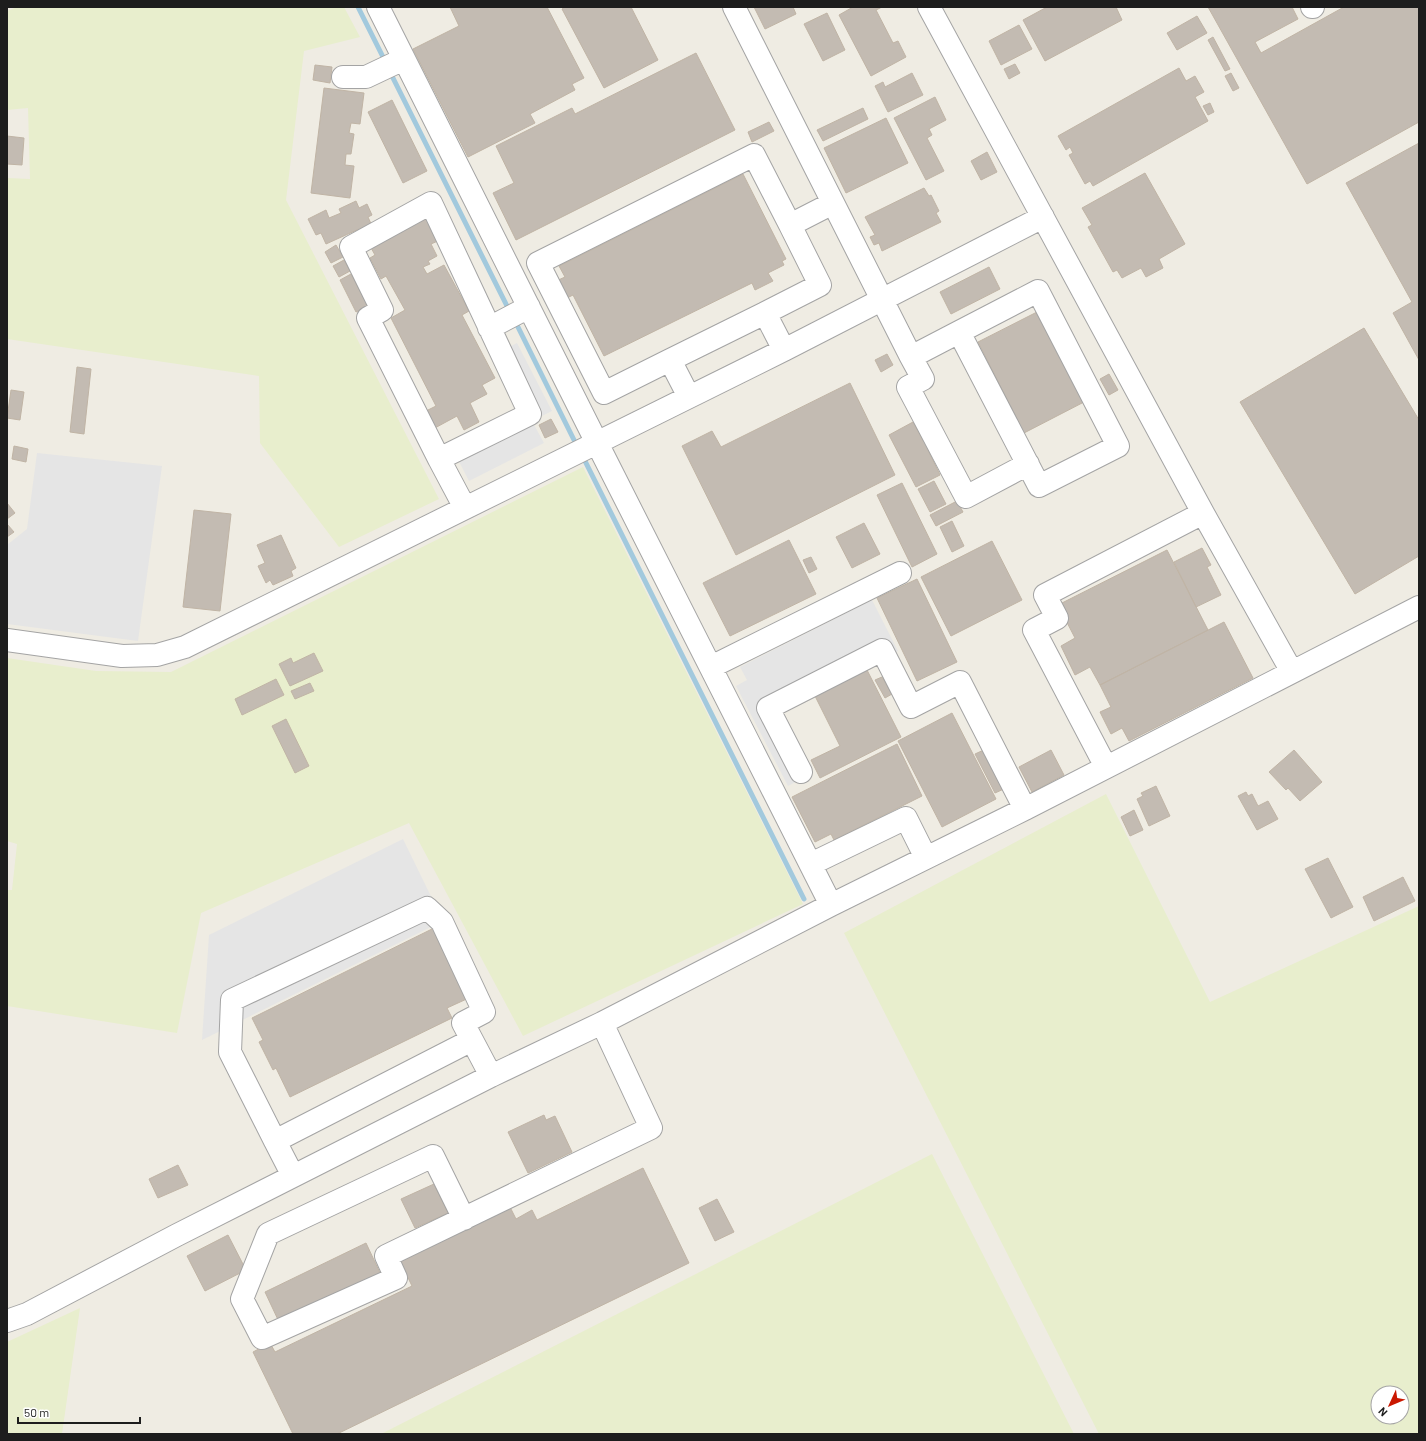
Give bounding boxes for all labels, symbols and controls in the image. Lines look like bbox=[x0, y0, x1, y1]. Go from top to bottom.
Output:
north arrow bbox=[1370, 1385, 1410, 1425]
scale bar bbox=[18, 1399, 140, 1425]
text: 50 m bbox=[24, 1405, 49, 1419]
text: N bbox=[1375, 1405, 1390, 1419]

